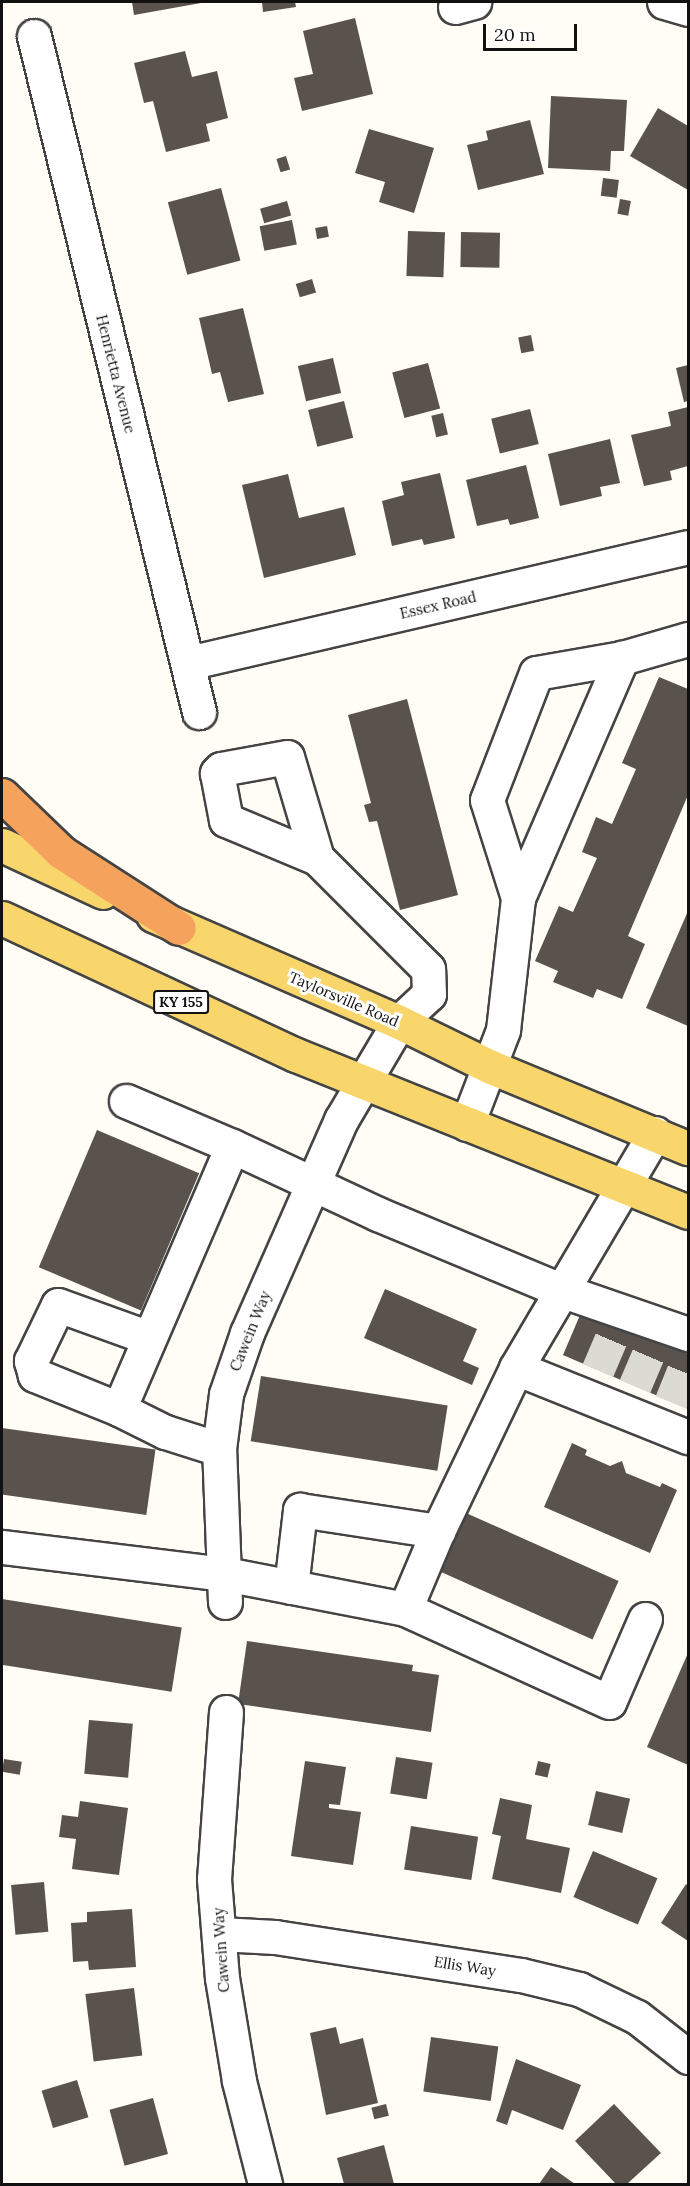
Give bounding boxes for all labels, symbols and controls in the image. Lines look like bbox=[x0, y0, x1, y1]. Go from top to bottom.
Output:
scale bar bbox=[486, 12, 580, 50]
text: 20 m bbox=[494, 23, 536, 46]
street label: Henrietta Avenue bbox=[93, 313, 139, 435]
street label: Essex Road bbox=[398, 587, 478, 623]
street label: Taylorsville Road bbox=[286, 968, 402, 1030]
road number: KY 155 bbox=[152, 991, 210, 1013]
street label: Cawein Way bbox=[226, 1288, 274, 1374]
street label: Cawein Way bbox=[209, 1907, 233, 1993]
street label: Ellis Way bbox=[433, 1952, 497, 1980]

